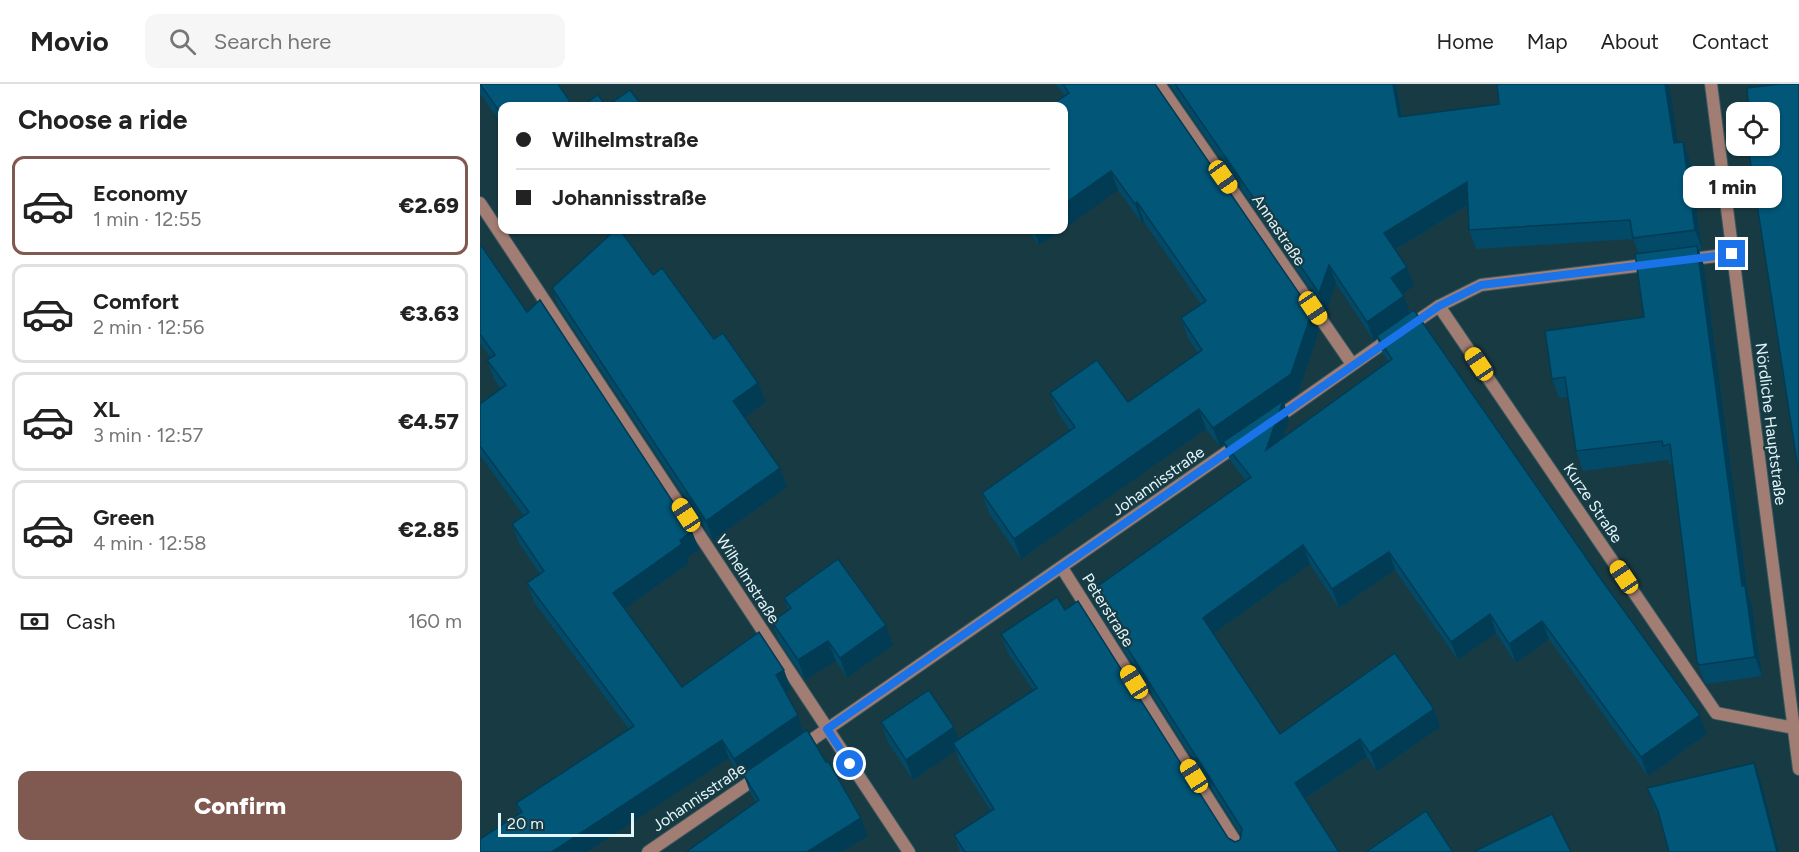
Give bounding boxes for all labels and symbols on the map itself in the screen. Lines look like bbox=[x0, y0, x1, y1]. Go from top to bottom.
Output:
car bbox=[1205, 157, 1241, 197]
callout: 1 min bbox=[1682, 167, 1782, 209]
street label: Annastraße bbox=[1248, 191, 1310, 269]
route end bbox=[1718, 240, 1745, 267]
car bbox=[1295, 288, 1331, 328]
street label: Nördliche Hauptstraße bbox=[1752, 342, 1790, 507]
car bbox=[1461, 344, 1497, 384]
street label: Johannisstraße bbox=[1108, 442, 1208, 520]
street label: Kurze Straße bbox=[1559, 460, 1627, 547]
car bbox=[669, 495, 703, 535]
street label: Wilhelmstraße bbox=[712, 531, 784, 627]
car bbox=[1606, 557, 1642, 597]
street label: Peterstraße bbox=[1078, 570, 1138, 650]
car bbox=[1117, 662, 1151, 702]
route start bbox=[836, 750, 863, 777]
car bbox=[1177, 756, 1211, 796]
street label: Johannisstraße bbox=[649, 759, 749, 835]
scale bar bbox=[498, 810, 634, 838]

